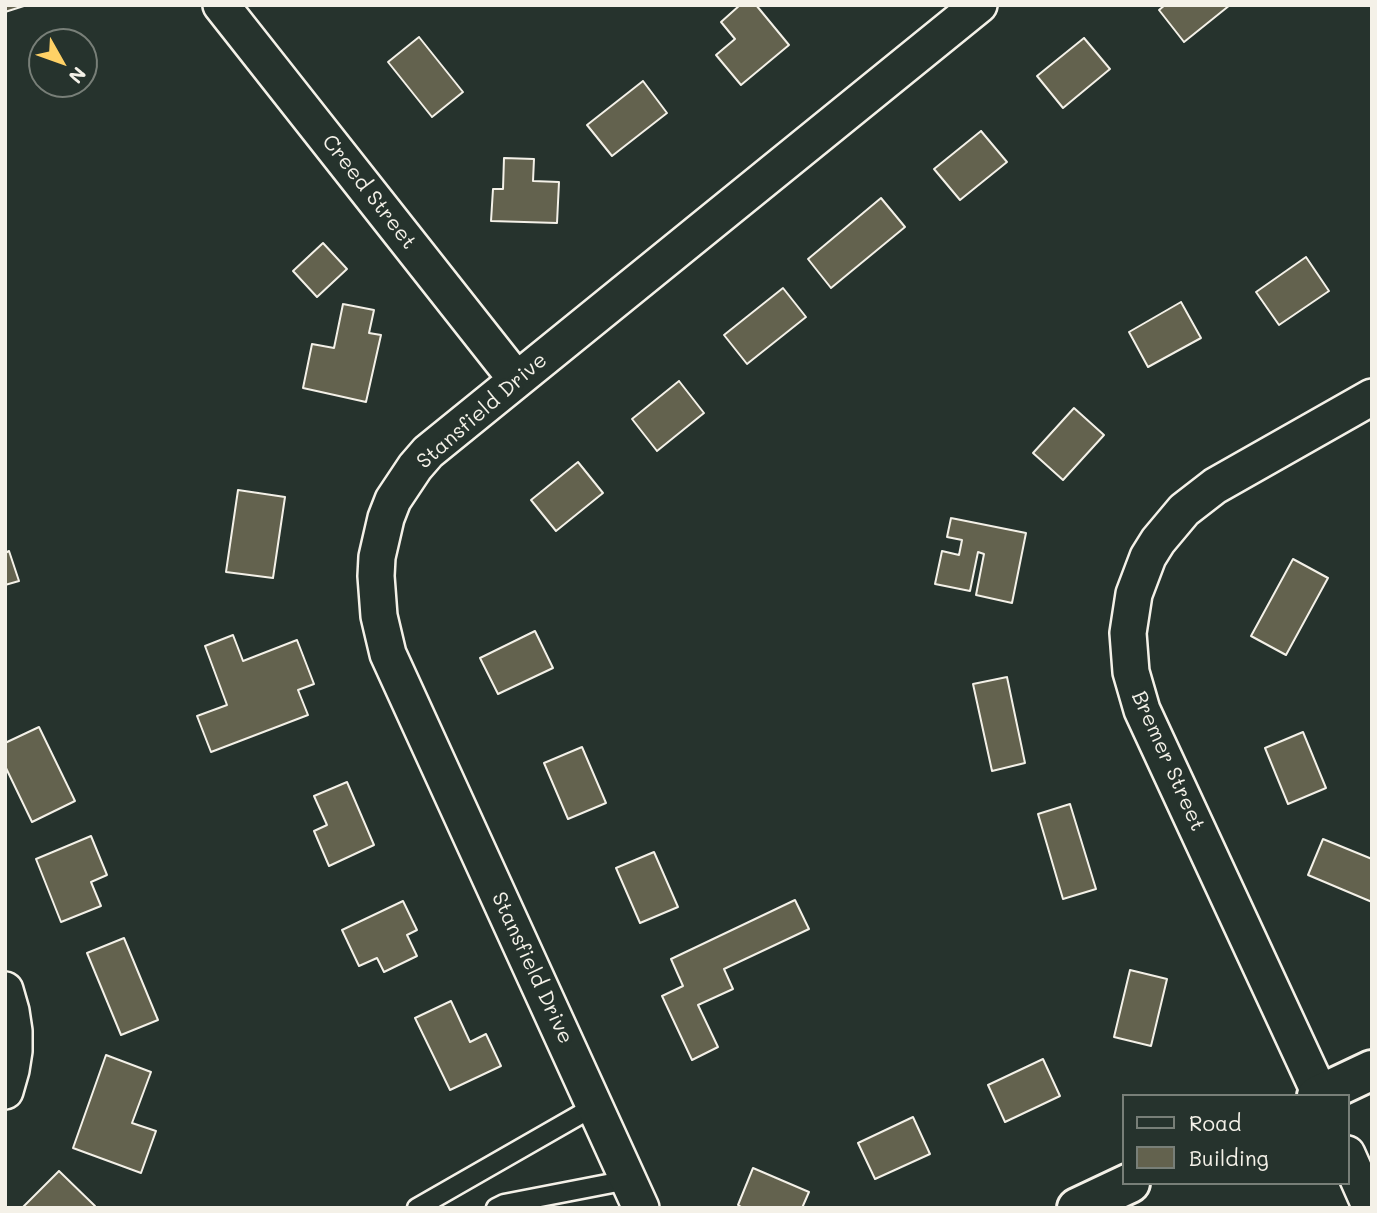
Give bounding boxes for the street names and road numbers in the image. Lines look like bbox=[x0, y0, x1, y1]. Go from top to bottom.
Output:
street label: Creed Street bbox=[316, 130, 422, 254]
street label: Stansfield Drive bbox=[412, 348, 552, 474]
street label: Bremer Street bbox=[1126, 687, 1210, 835]
street label: Stansfield Drive bbox=[486, 888, 578, 1048]

